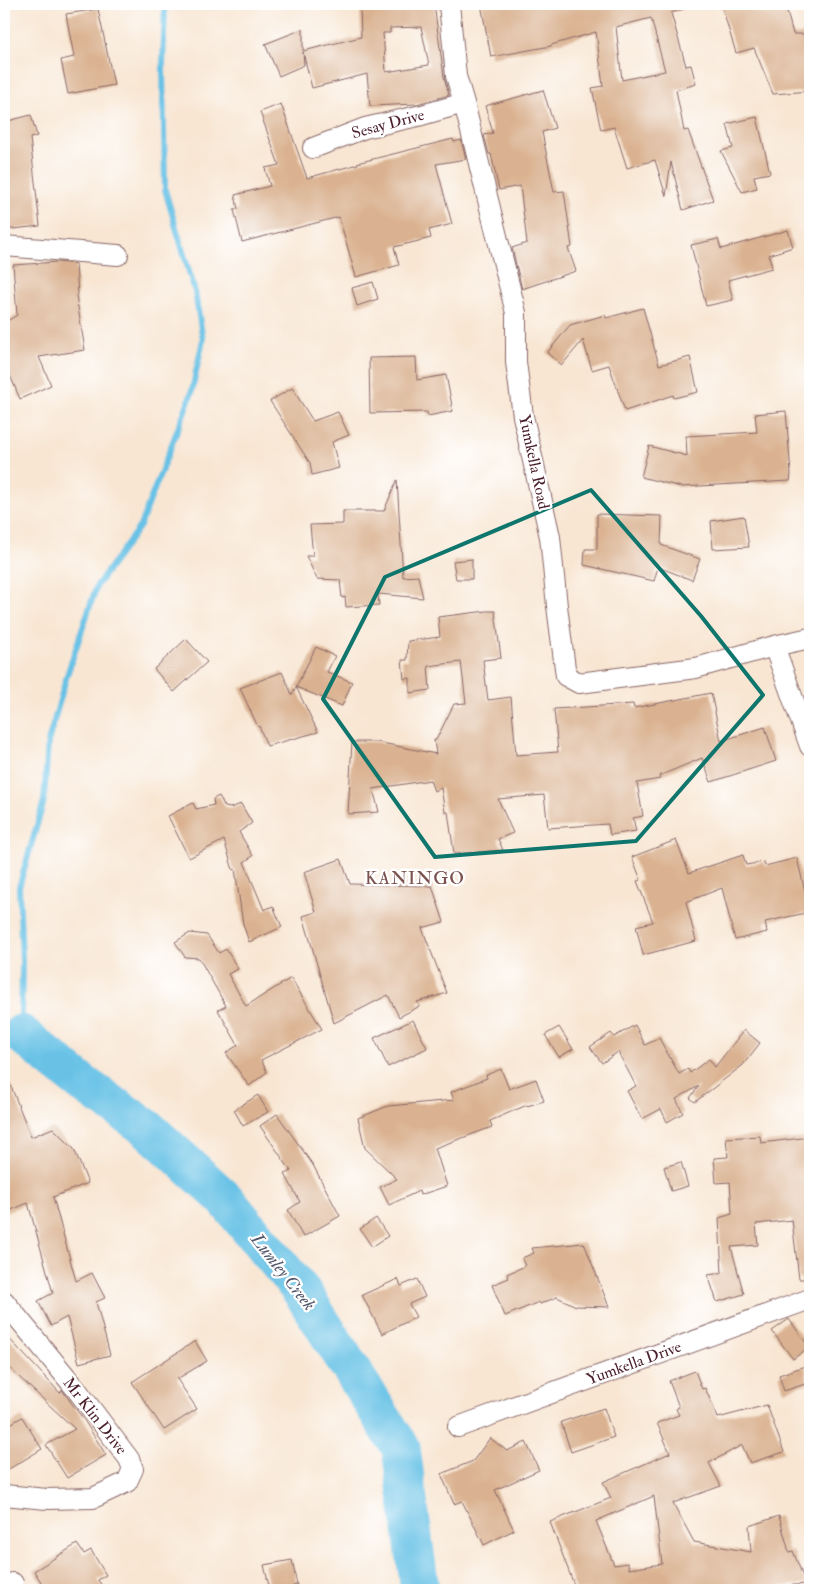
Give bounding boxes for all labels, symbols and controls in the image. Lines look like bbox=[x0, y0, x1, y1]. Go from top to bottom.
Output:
street label: Sesay Drive bbox=[349, 105, 427, 143]
street label: Yumkella Road bbox=[514, 413, 554, 511]
district label: KANINGO bbox=[365, 867, 465, 890]
water label: Lumley Creek bbox=[245, 1228, 320, 1315]
street label: Yumkella Drive bbox=[584, 1337, 684, 1389]
street label: Mr Klin Drive bbox=[59, 1373, 132, 1459]

